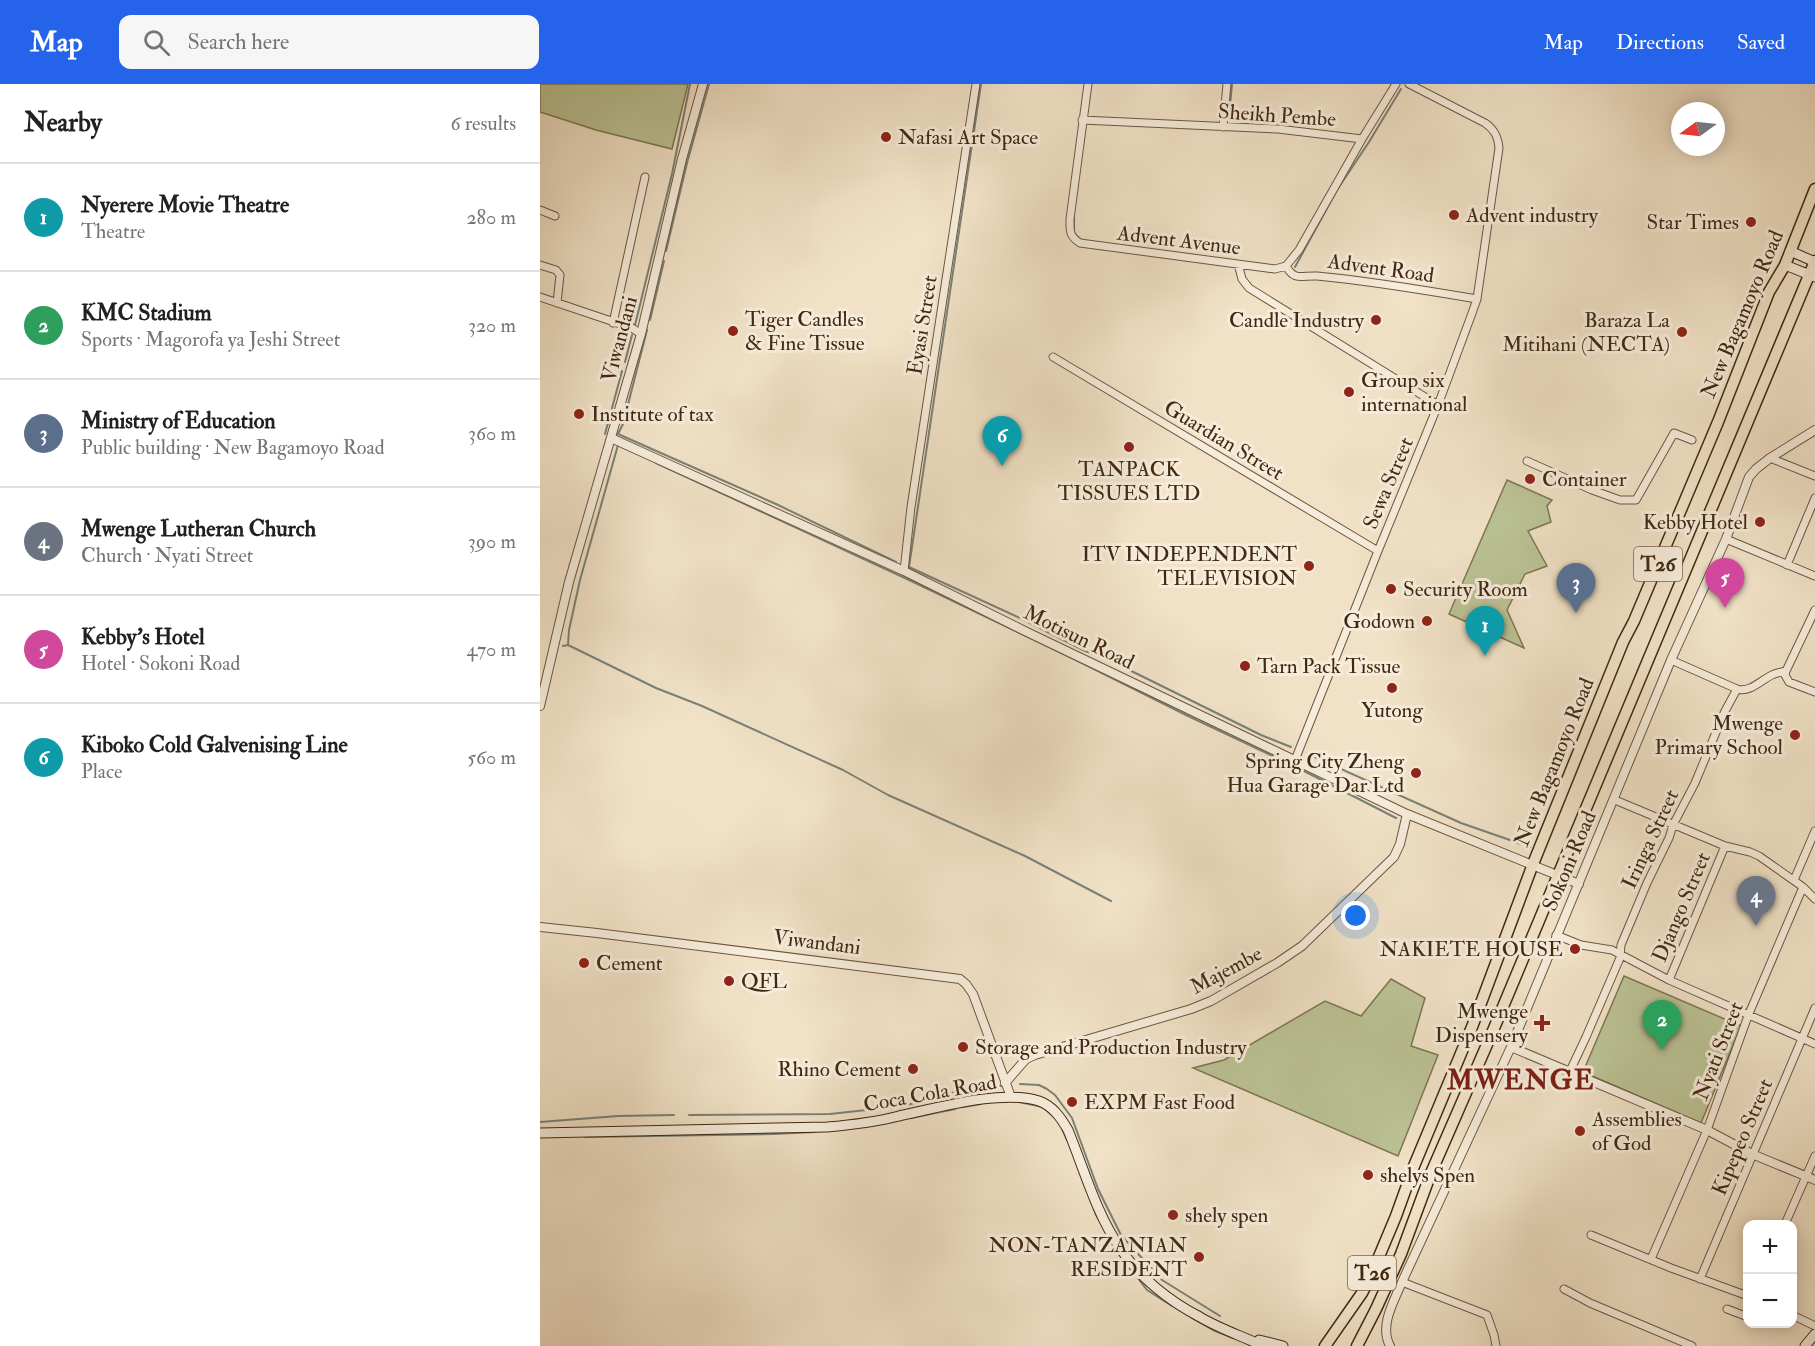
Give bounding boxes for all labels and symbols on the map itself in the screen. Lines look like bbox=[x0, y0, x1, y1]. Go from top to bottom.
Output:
street label: Sheikh Pembe bbox=[1217, 98, 1337, 133]
north arrow bbox=[1671, 102, 1725, 156]
place label: Nafasi Art Space bbox=[898, 124, 1038, 151]
marker: Nafasi Art Space bbox=[879, 130, 893, 144]
place label: Advent industry bbox=[1465, 202, 1599, 229]
marker: Advent industry bbox=[1447, 208, 1461, 222]
place label: Star Times bbox=[1647, 209, 1739, 236]
marker: Star Times bbox=[1744, 215, 1758, 229]
street label: Advent Avenue bbox=[1115, 219, 1242, 261]
street label: New Bagamoyo Road bbox=[1695, 226, 1790, 402]
street label: Advent Road bbox=[1325, 248, 1437, 289]
street label: Eyasi Street bbox=[901, 273, 944, 377]
street label: Viwandani bbox=[595, 293, 644, 385]
place label: Tiger Candles & Fine Tissue bbox=[745, 306, 865, 357]
place label: Candle Industry bbox=[1229, 307, 1365, 334]
place label: Baraza La Mitihani (NECTA) bbox=[1502, 307, 1670, 358]
marker: Candle Industry bbox=[1369, 313, 1383, 327]
marker: Tiger Candles & Fine Tissue bbox=[726, 324, 740, 338]
marker: Baraza La Mitihani (NECTA) bbox=[1675, 325, 1689, 339]
place label: Group six international bbox=[1361, 367, 1468, 418]
marker: Group six international bbox=[1342, 385, 1356, 399]
street label: Guardian Street bbox=[1159, 394, 1289, 487]
place label: Institute of tax bbox=[591, 401, 714, 428]
marker: Institute of tax bbox=[572, 407, 586, 421]
pin: 6 bbox=[982, 416, 1022, 466]
street label: Sewa Street bbox=[1357, 433, 1420, 533]
marker: TANPACK TISSUES LTD bbox=[1122, 440, 1136, 454]
place label: TANPACK TISSUES LTD bbox=[1058, 456, 1200, 507]
place label: Container bbox=[1542, 466, 1627, 493]
marker: Container bbox=[1523, 472, 1537, 486]
place label: Kebby Hotel bbox=[1643, 509, 1749, 536]
marker: Kebby Hotel bbox=[1753, 515, 1767, 529]
place label: ITV INDEPENDENT TELEVISION bbox=[1082, 541, 1297, 592]
road number: T26 bbox=[1634, 547, 1682, 581]
pin: 5 bbox=[1706, 558, 1744, 608]
marker: ITV INDEPENDENT TELEVISION bbox=[1302, 559, 1316, 573]
pin: 3 bbox=[1556, 564, 1596, 613]
place label: Security Room bbox=[1403, 576, 1528, 603]
marker: Security Room bbox=[1384, 582, 1398, 596]
street label: Motisun Road bbox=[1019, 599, 1139, 676]
pin: 1 bbox=[1466, 606, 1504, 656]
place label: Godown bbox=[1343, 608, 1415, 635]
marker: Godown bbox=[1420, 614, 1434, 628]
place label: Tarn Pack Tissue bbox=[1257, 653, 1401, 680]
marker: Tarn Pack Tissue bbox=[1238, 659, 1252, 673]
street label: New Bagamoyo Road bbox=[1508, 673, 1601, 851]
marker: Yutong bbox=[1385, 681, 1399, 695]
place label: Yutong bbox=[1361, 697, 1423, 724]
place label: Mwenge Primary School bbox=[1654, 710, 1784, 761]
marker: Mwenge Primary School bbox=[1788, 728, 1802, 742]
place label: Spring City Zheng Hua Garage Dar Ltd bbox=[1227, 748, 1405, 799]
marker: Spring City Zheng Hua Garage Dar Ltd bbox=[1409, 766, 1423, 780]
street label: Iringa Street bbox=[1616, 785, 1685, 893]
street label: Sokoni Road bbox=[1536, 806, 1603, 915]
street label: Django Street bbox=[1646, 848, 1717, 966]
pin: 4 bbox=[1736, 876, 1776, 926]
your location bbox=[1341, 901, 1370, 930]
street label: Viwandani bbox=[772, 924, 863, 961]
place label: NAKIETE HOUSE bbox=[1379, 936, 1563, 963]
street label: Majembe bbox=[1186, 940, 1267, 1001]
marker: NAKIETE HOUSE bbox=[1568, 942, 1582, 956]
place label: Cement bbox=[596, 950, 663, 977]
marker: Cement bbox=[577, 956, 591, 970]
place label: QFL bbox=[741, 968, 787, 995]
marker: QFL bbox=[722, 974, 736, 988]
place label: Mwenge Dispensery bbox=[1435, 998, 1529, 1049]
street label: Nyati Street bbox=[1687, 998, 1750, 1104]
pin: 2 bbox=[1642, 1000, 1682, 1050]
marker: Mwenge Dispensery bbox=[1533, 1014, 1551, 1032]
place label: Storage and Production Industry bbox=[975, 1034, 1247, 1061]
marker: Storage and Production Industry bbox=[956, 1040, 970, 1054]
place label: Rhino Cement bbox=[777, 1056, 901, 1083]
marker: Rhino Cement bbox=[906, 1062, 920, 1076]
district label: MWENGE bbox=[1446, 1064, 1595, 1097]
street label: Coca Cola Road bbox=[861, 1068, 999, 1118]
street label: Kipepeo Street bbox=[1706, 1075, 1779, 1200]
place label: EXPM Fast Food bbox=[1084, 1089, 1236, 1116]
marker: EXPM Fast Food bbox=[1065, 1095, 1079, 1109]
place label: Assemblies of God bbox=[1591, 1106, 1682, 1157]
marker: Assemblies of God bbox=[1573, 1124, 1587, 1138]
place label: shelys Spen bbox=[1380, 1162, 1475, 1189]
marker: shelys Spen bbox=[1361, 1168, 1375, 1182]
place label: shely spen bbox=[1185, 1202, 1268, 1229]
marker: shely spen bbox=[1166, 1208, 1180, 1222]
place label: NON-TANZANIAN RESIDENT bbox=[988, 1232, 1187, 1283]
marker: NON-TANZANIAN RESIDENT bbox=[1192, 1250, 1206, 1264]
road number: T26 bbox=[1348, 1256, 1396, 1290]

